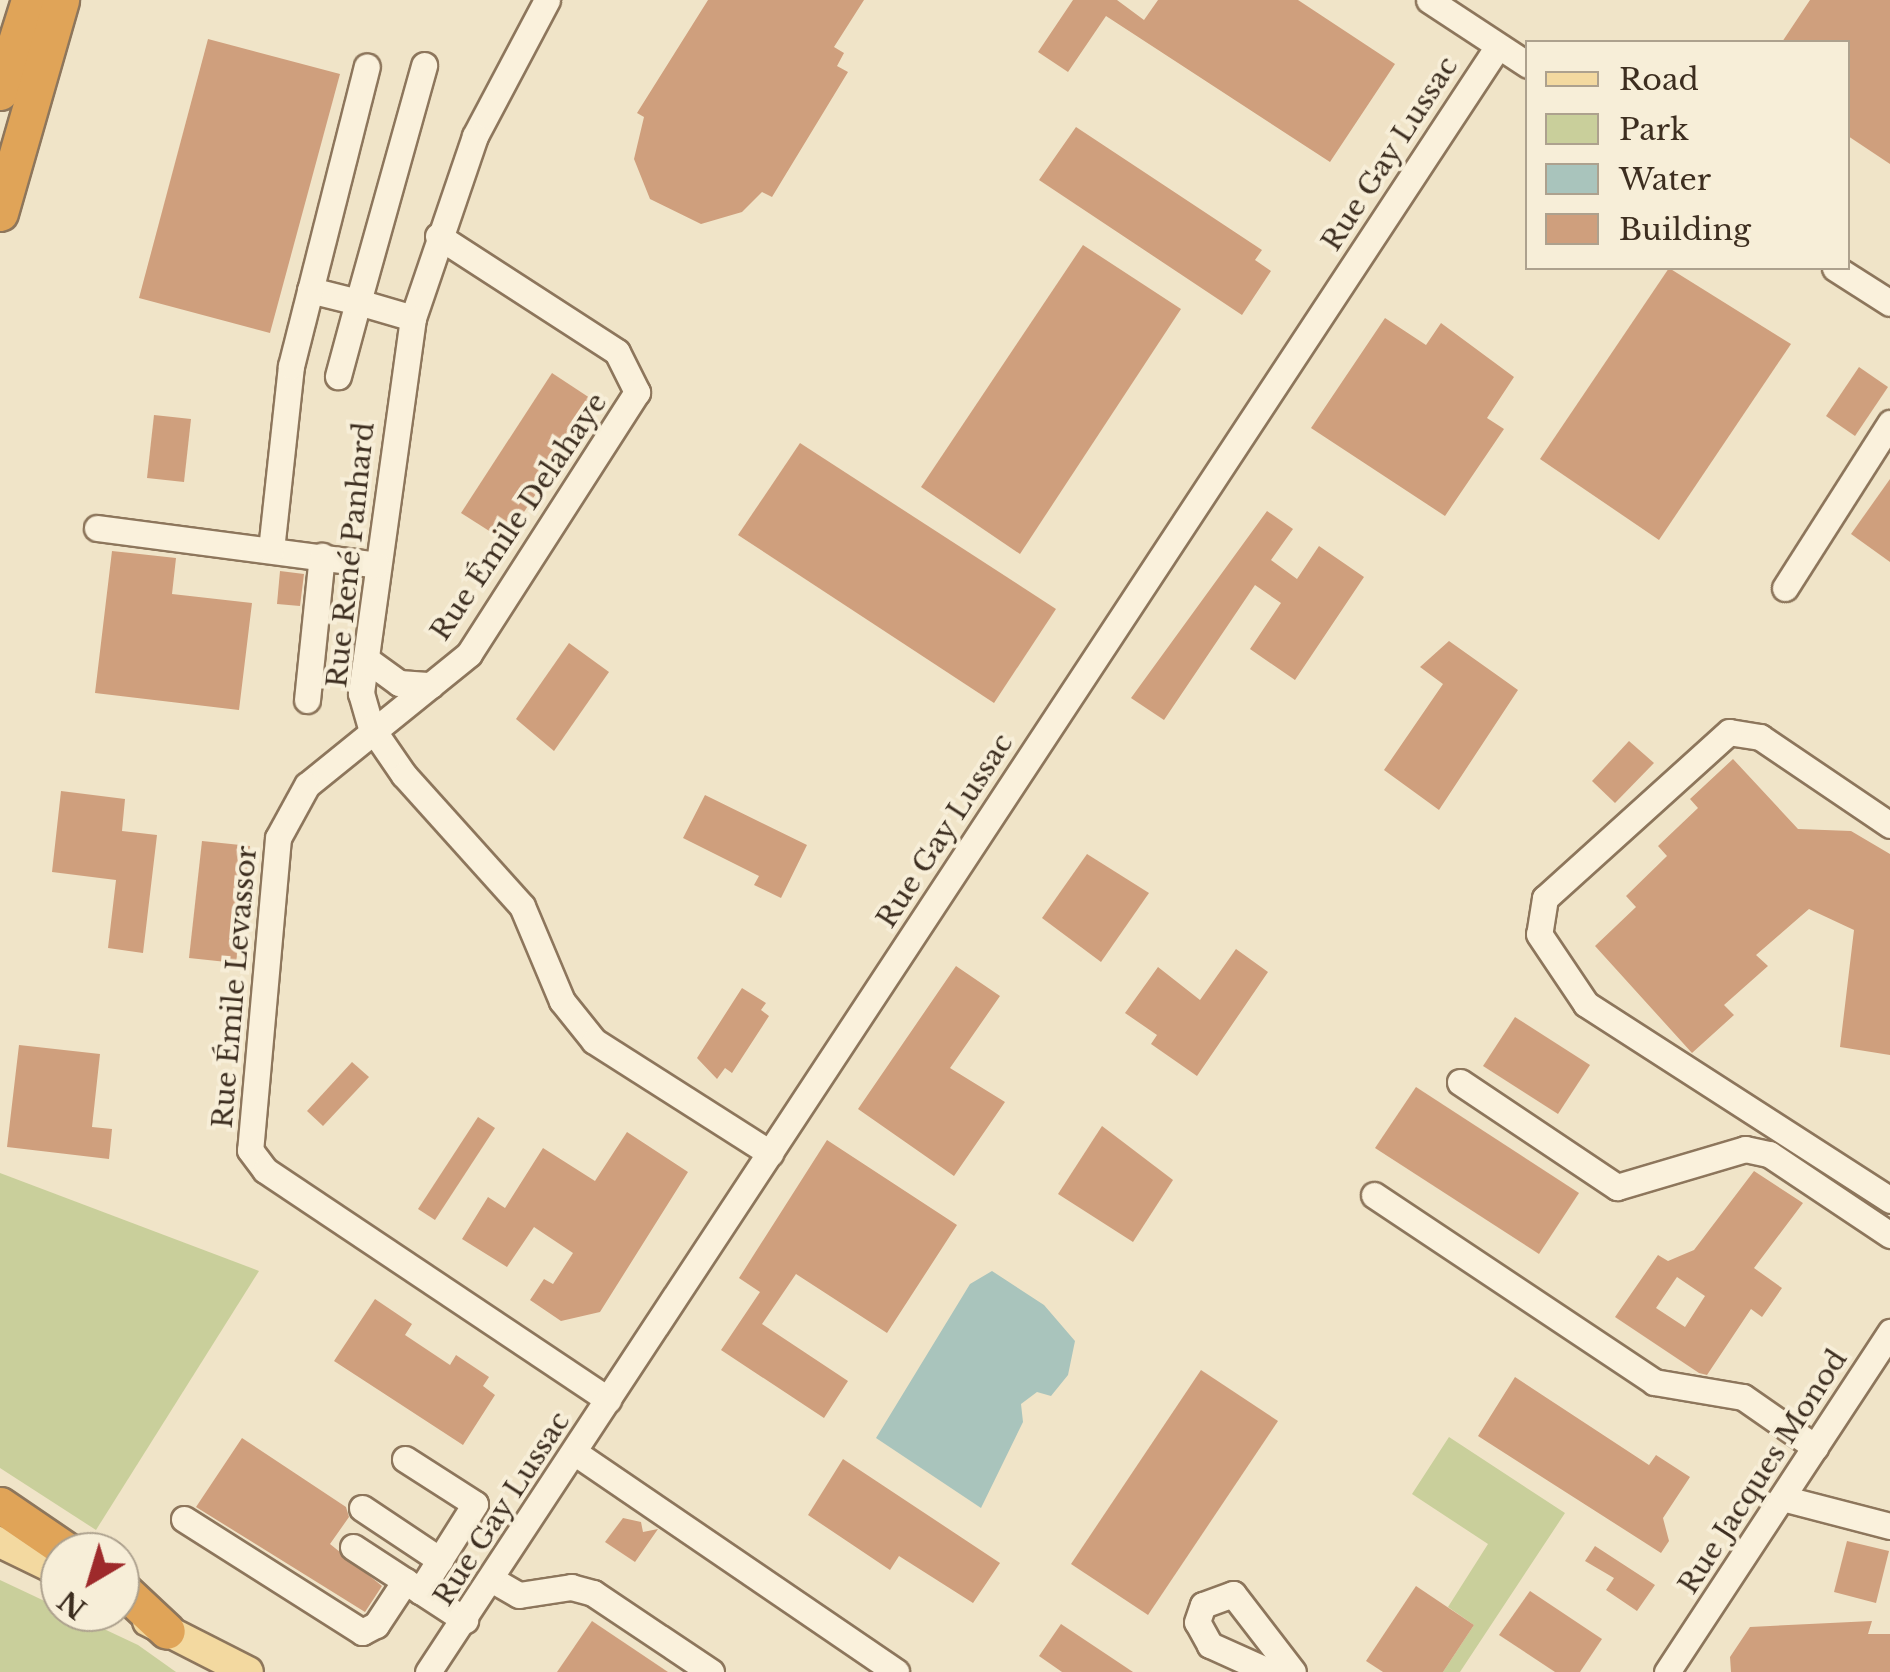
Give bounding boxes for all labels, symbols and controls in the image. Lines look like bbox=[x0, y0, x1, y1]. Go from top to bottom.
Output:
legend bbox=[1525, 40, 1850, 270]
street label: Rue Gay Lussac bbox=[1315, 50, 1465, 258]
text: Road bbox=[1619, 61, 1699, 98]
text: Park bbox=[1619, 111, 1689, 148]
text: Water bbox=[1619, 161, 1711, 198]
text: Building bbox=[1619, 211, 1751, 248]
street label: Rue Émile Delahaye bbox=[424, 387, 614, 647]
street label: Rue René Panhard bbox=[320, 421, 382, 689]
street label: Rue Gay Lussac bbox=[870, 727, 1020, 935]
street label: Rue Émile Levassor bbox=[206, 844, 264, 1130]
street label: Rue Jacques Monod bbox=[1672, 1344, 1854, 1600]
street label: Rue Gay Lussac bbox=[427, 1405, 577, 1613]
north arrow bbox=[40, 1532, 140, 1632]
text: N bbox=[51, 1583, 94, 1626]

